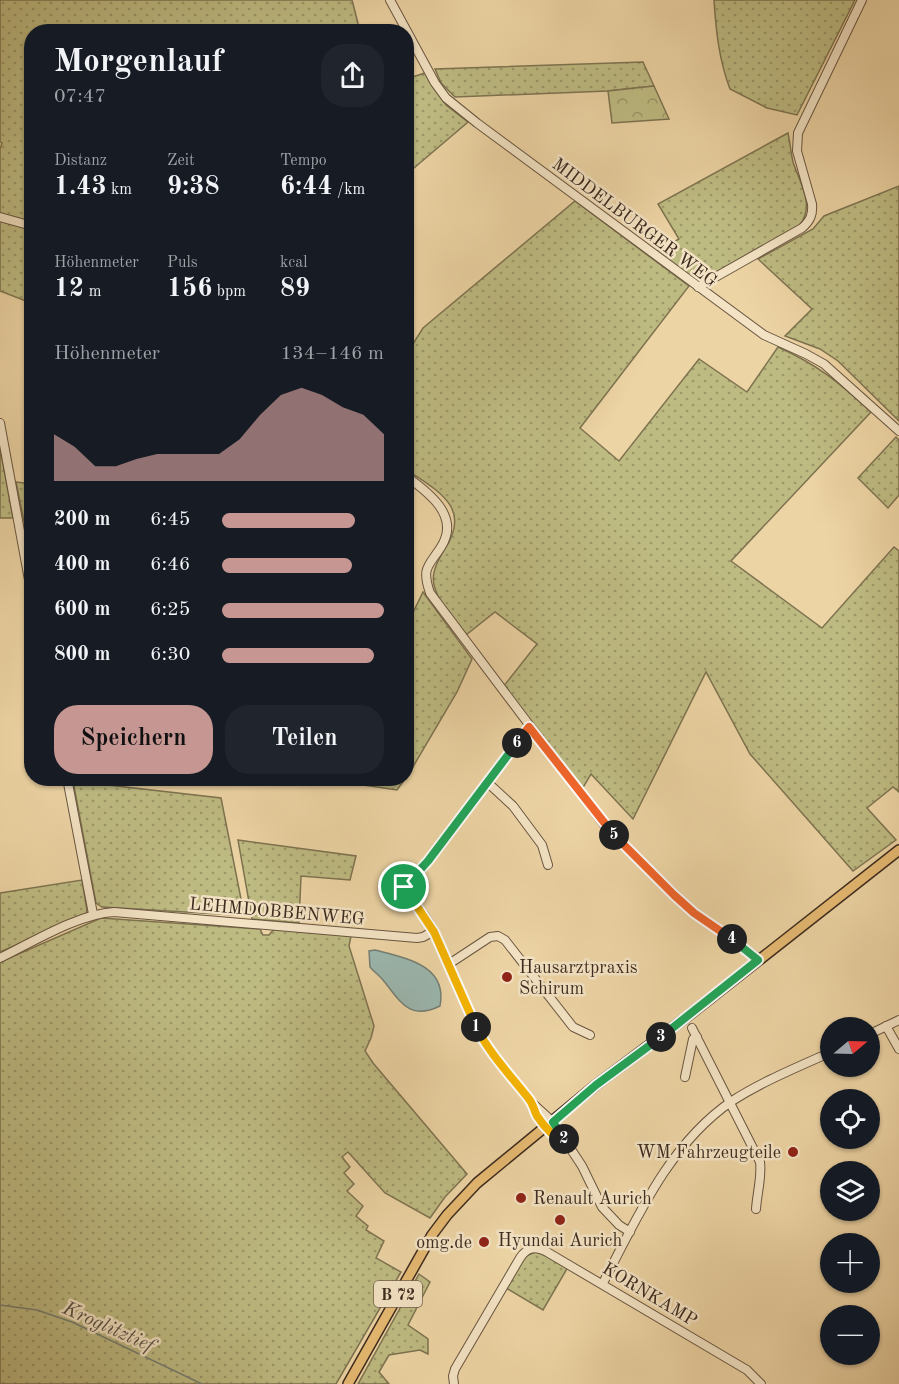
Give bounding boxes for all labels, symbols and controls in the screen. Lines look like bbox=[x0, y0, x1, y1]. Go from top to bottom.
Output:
button: share bbox=[321, 44, 384, 107]
text: Morgenlauf bbox=[54, 46, 223, 79]
text: 07:47 bbox=[54, 87, 106, 107]
text: Distanz bbox=[54, 153, 107, 169]
text: Zeit bbox=[167, 153, 195, 169]
text: Tempo bbox=[280, 153, 327, 169]
street label: MIDDELBURGER WEG bbox=[548, 155, 720, 291]
text: 1.43 bbox=[54, 174, 107, 200]
text: 9:38 bbox=[167, 174, 220, 200]
text: 6:44 bbox=[280, 174, 333, 200]
text: km bbox=[107, 182, 132, 198]
text: /km bbox=[333, 182, 365, 198]
text: Höhenmeter bbox=[54, 255, 139, 271]
text: Puls bbox=[167, 255, 198, 271]
text: kcal bbox=[280, 255, 308, 271]
text: 12 bbox=[54, 276, 84, 302]
text: 156 bbox=[167, 276, 212, 302]
text: 89 bbox=[280, 276, 310, 302]
text: m bbox=[84, 284, 101, 300]
text: bpm bbox=[212, 284, 246, 300]
text: Höhenmeter bbox=[54, 344, 160, 364]
text: 134–146 m bbox=[281, 344, 384, 364]
text: 200 m bbox=[54, 510, 110, 530]
text: 6:45 bbox=[150, 510, 190, 530]
text: 400 m bbox=[54, 555, 110, 575]
text: 6:46 bbox=[150, 555, 190, 575]
text: 600 m bbox=[54, 600, 110, 620]
text: 6:25 bbox=[150, 600, 190, 620]
text: 800 m bbox=[54, 645, 110, 665]
text: 6:30 bbox=[150, 645, 190, 665]
button: Speichern bbox=[54, 705, 213, 774]
button: Teilen bbox=[225, 705, 384, 774]
pin: 6 bbox=[502, 728, 532, 758]
text: 6 bbox=[512, 735, 522, 751]
pin: 5 bbox=[599, 820, 629, 850]
text: 5 bbox=[609, 827, 619, 843]
pin bbox=[378, 861, 429, 912]
icon: arrive bbox=[387, 870, 420, 903]
street label: LEHMDOBBENWEG bbox=[188, 895, 365, 929]
pin: 4 bbox=[717, 924, 747, 954]
text: 4 bbox=[727, 931, 737, 947]
place label: Hausarztpraxis Schirum bbox=[519, 959, 638, 998]
marker: Hausarztpraxis Schirum bbox=[500, 970, 514, 984]
pin: 1 bbox=[461, 1012, 491, 1042]
north arrow bbox=[820, 1017, 880, 1077]
map controls bbox=[820, 1017, 880, 1365]
text: 1 bbox=[471, 1019, 481, 1035]
pin: 3 bbox=[646, 1022, 676, 1052]
text: 3 bbox=[656, 1029, 666, 1045]
button: locate bbox=[820, 1089, 880, 1149]
pin: 2 bbox=[549, 1124, 579, 1154]
text: 2 bbox=[559, 1131, 569, 1147]
place label: WM Fahrzeugteile bbox=[636, 1144, 781, 1162]
marker: WM Fahrzeugteile bbox=[786, 1145, 800, 1159]
button: layers bbox=[820, 1161, 880, 1221]
place label: Renault Aurich bbox=[533, 1190, 652, 1208]
marker: Renault Aurich bbox=[514, 1191, 528, 1205]
marker: Hyundai Aurich bbox=[553, 1213, 567, 1227]
place label: Hyundai Aurich bbox=[498, 1232, 622, 1250]
button: + bbox=[820, 1233, 880, 1293]
place label: omg.de bbox=[416, 1234, 472, 1252]
marker: omg.de bbox=[477, 1235, 491, 1249]
street label: KORNKAMP bbox=[599, 1260, 700, 1330]
road number: B 72 bbox=[374, 1281, 422, 1307]
water label: Kroglitztief bbox=[58, 1298, 160, 1358]
button: − bbox=[820, 1305, 880, 1365]

